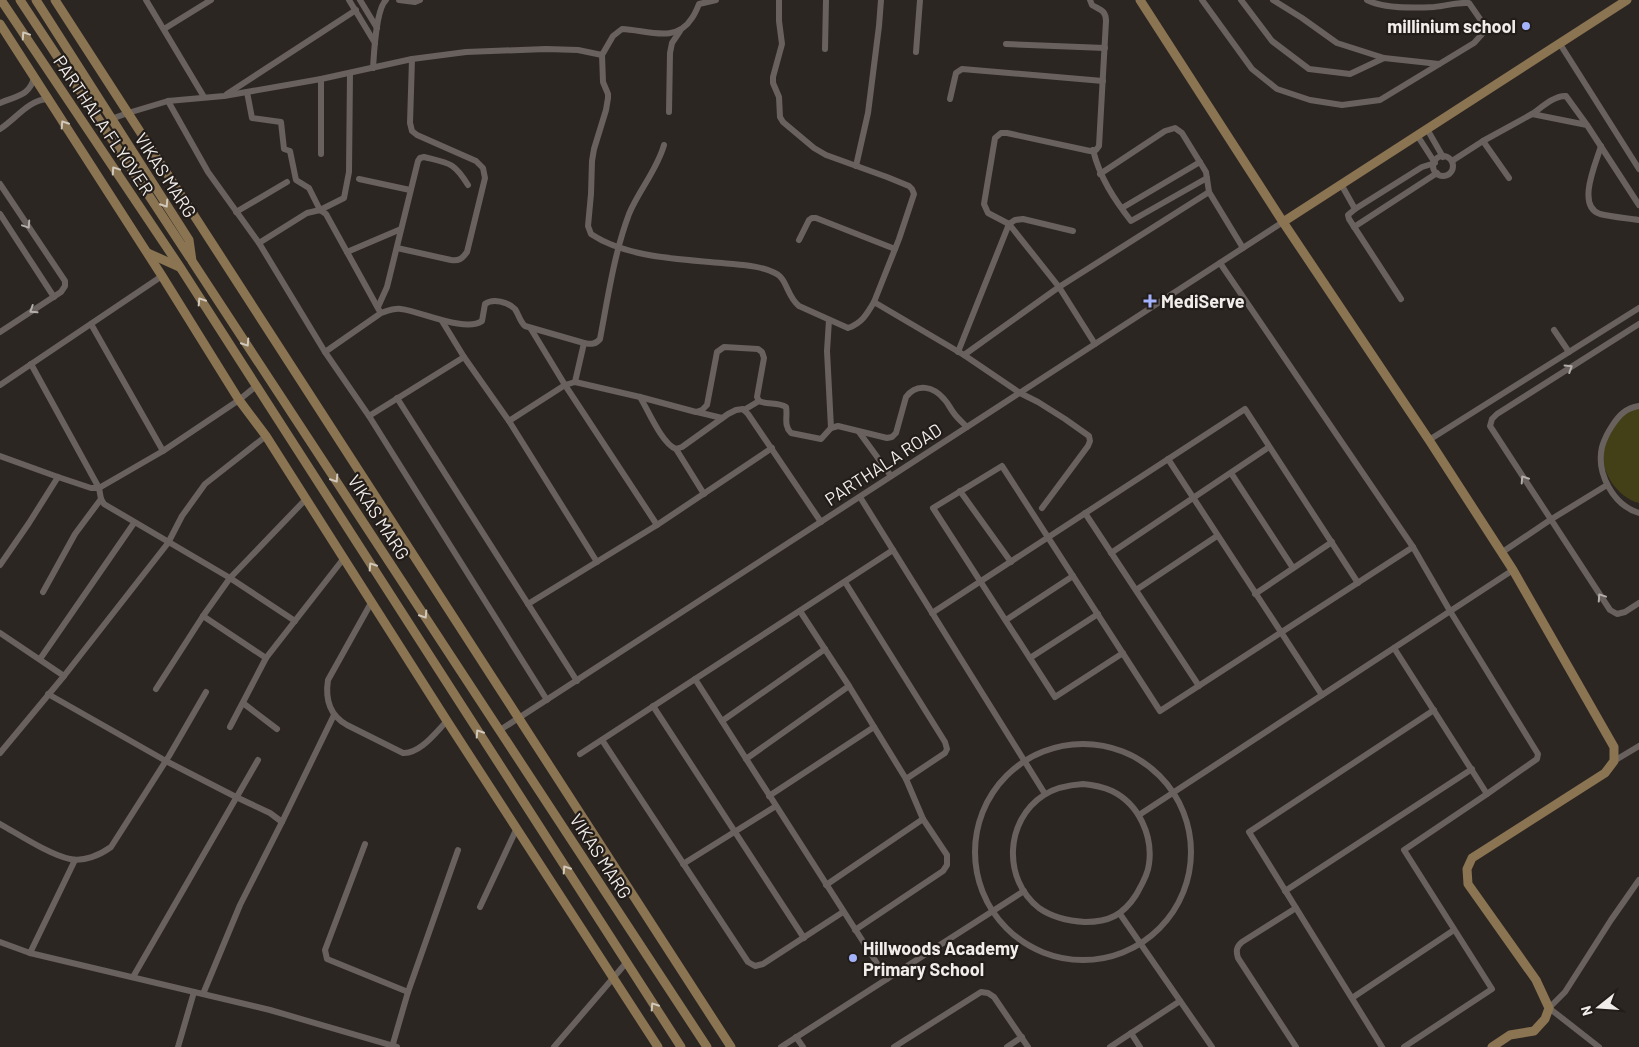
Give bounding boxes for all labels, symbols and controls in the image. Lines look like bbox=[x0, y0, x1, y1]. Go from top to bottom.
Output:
place label: millinium school bbox=[1387, 15, 1516, 37]
marker: millinium school bbox=[1520, 20, 1532, 32]
one-way arrow bbox=[22, 31, 31, 41]
street label: PARTHALA FLYOVER bbox=[49, 51, 159, 199]
one-way arrow bbox=[61, 120, 71, 129]
street label: VIKAS MARG bbox=[130, 128, 202, 222]
one-way arrow bbox=[112, 167, 121, 176]
one-way arrow bbox=[159, 198, 169, 207]
one-way arrow bbox=[21, 219, 30, 228]
place label: MediServe bbox=[1161, 290, 1245, 312]
marker: MediServe bbox=[1143, 294, 1157, 308]
one-way arrow bbox=[198, 297, 208, 306]
one-way arrow bbox=[30, 304, 39, 313]
one-way arrow bbox=[239, 338, 249, 347]
one-way arrow bbox=[1564, 365, 1573, 375]
street label: PARTHALA ROAD bbox=[820, 418, 946, 510]
street label: VIKAS MARG bbox=[343, 470, 415, 564]
one-way arrow bbox=[328, 473, 338, 482]
one-way arrow bbox=[1520, 475, 1530, 484]
one-way arrow bbox=[369, 563, 378, 572]
one-way arrow bbox=[1598, 593, 1607, 602]
one-way arrow bbox=[418, 609, 427, 618]
one-way arrow bbox=[475, 729, 485, 738]
street label: VIKAS MARG bbox=[565, 809, 637, 903]
one-way arrow bbox=[563, 866, 573, 875]
place label: Hillwoods Academy Primary School bbox=[863, 937, 1019, 980]
marker: Hillwoods Academy Primary School bbox=[847, 952, 859, 964]
north arrow bbox=[1574, 982, 1624, 1032]
one-way arrow bbox=[651, 1002, 660, 1012]
text: N bbox=[1577, 1004, 1596, 1018]

